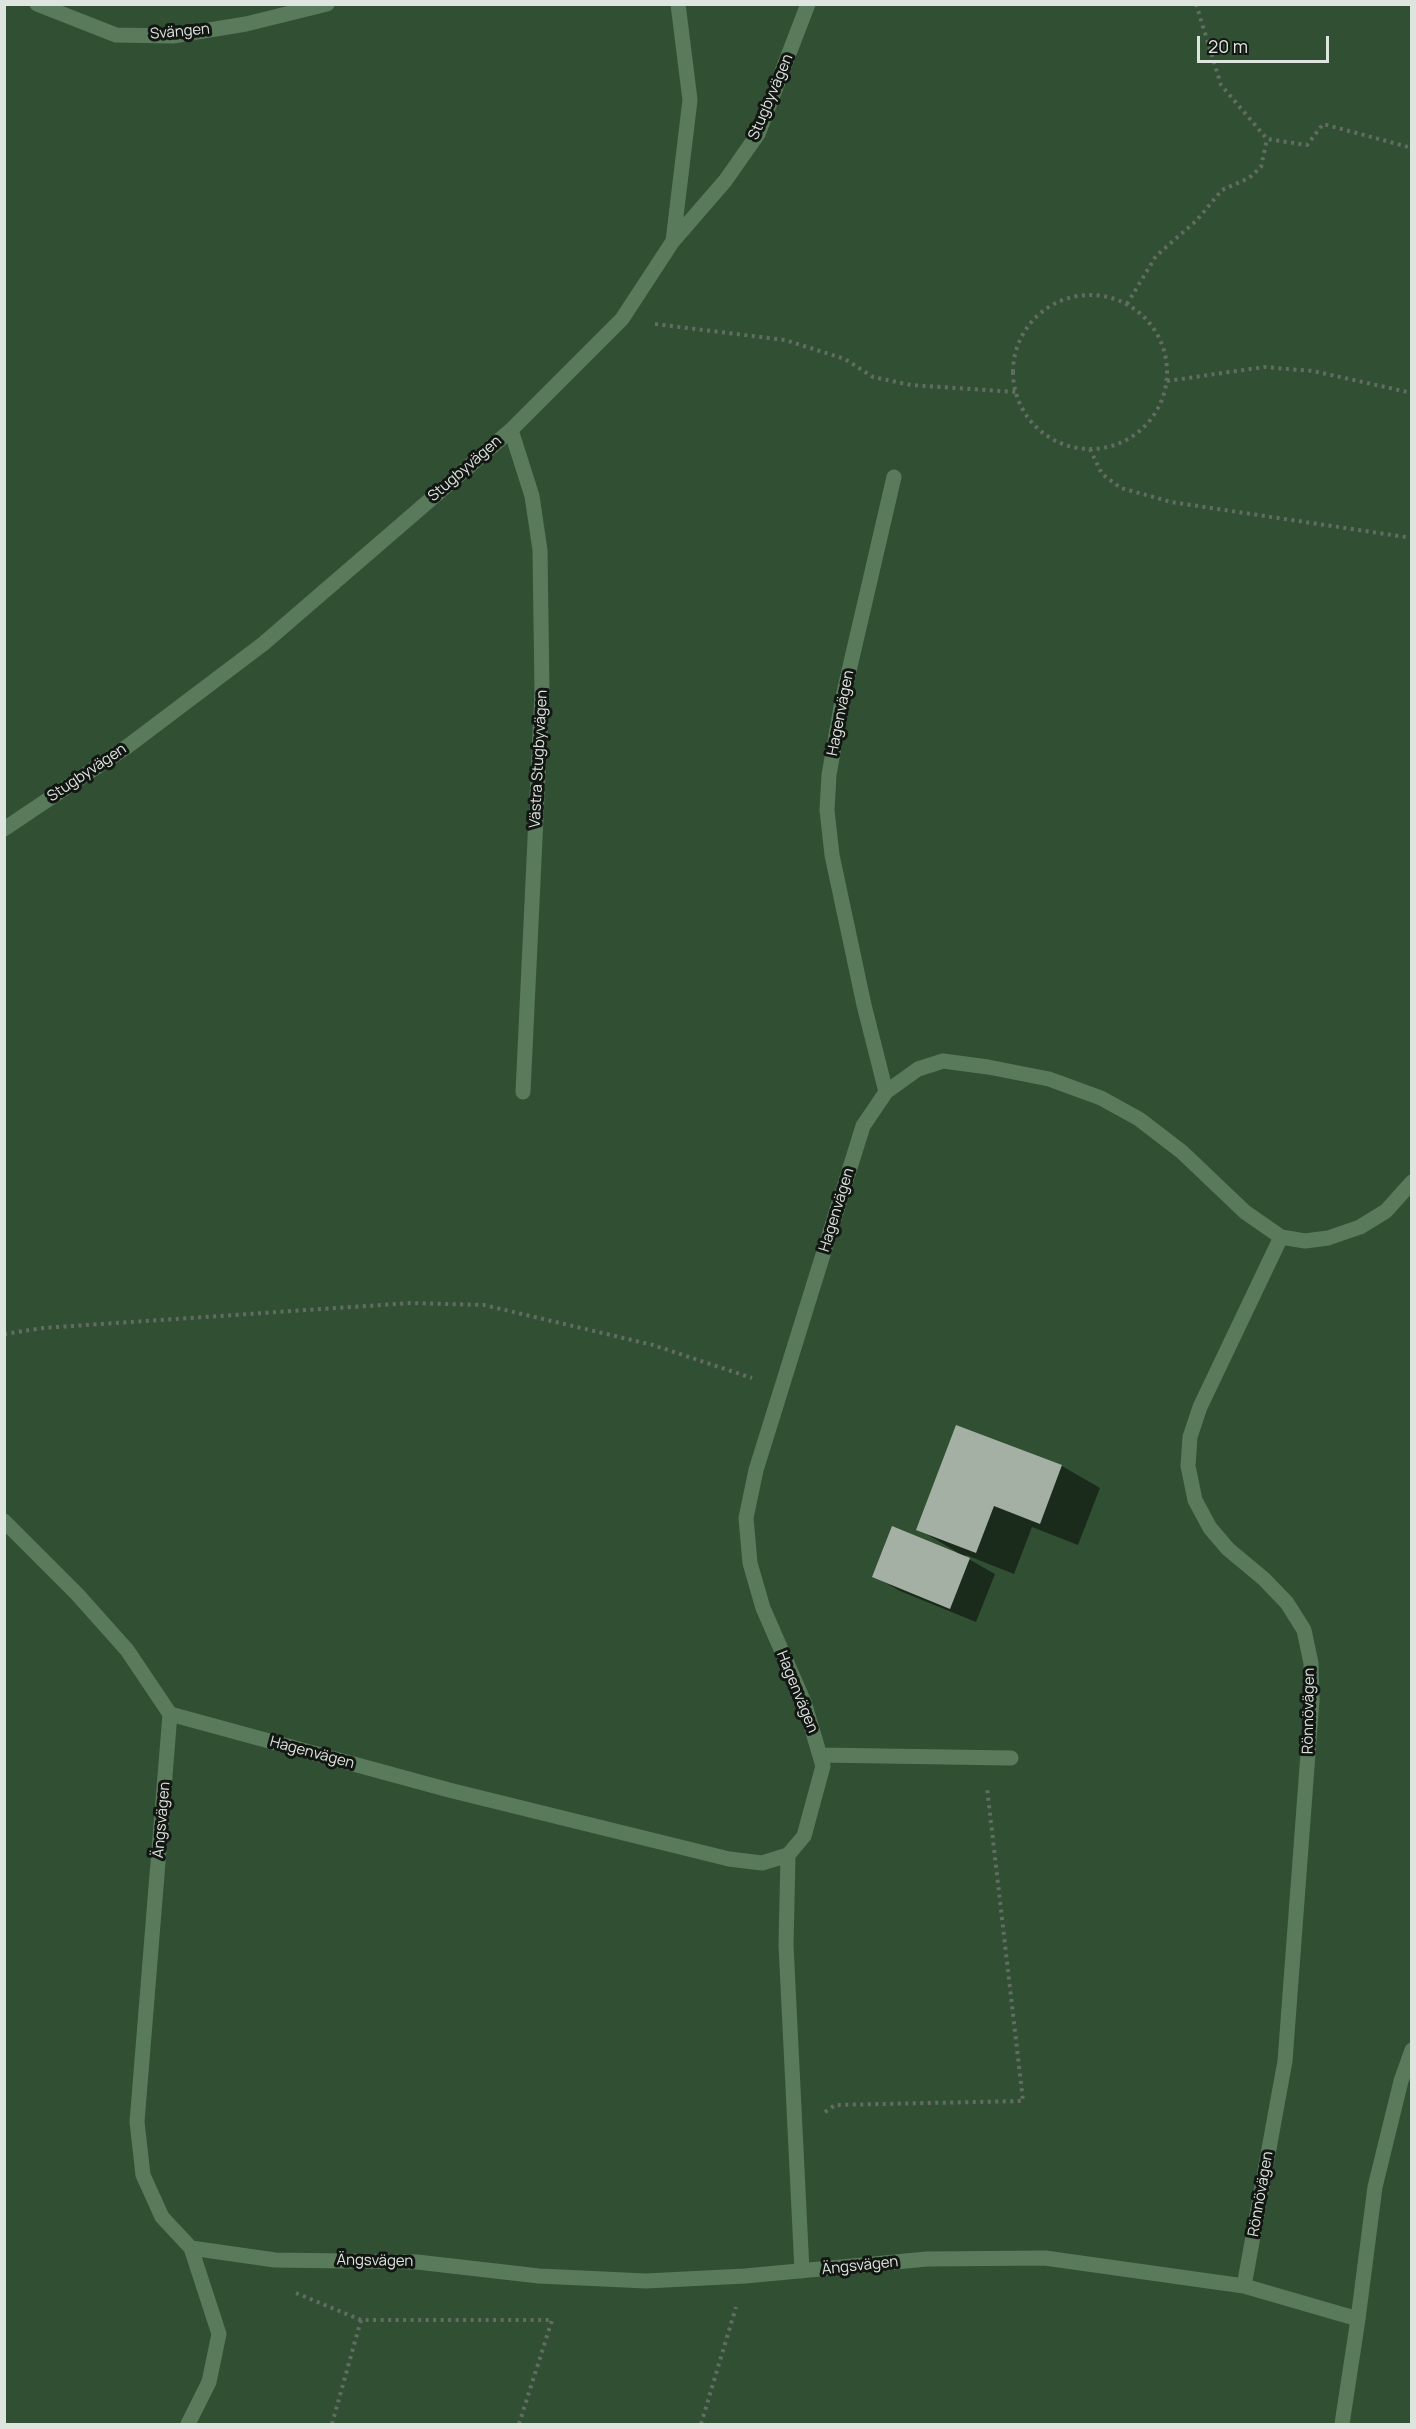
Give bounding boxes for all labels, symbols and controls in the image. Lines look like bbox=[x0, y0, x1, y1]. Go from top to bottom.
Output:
street label: Svängen bbox=[149, 20, 211, 44]
scale bar bbox=[1200, 24, 1332, 62]
text: 20 m bbox=[1208, 34, 1248, 58]
street label: Stugbyvägen bbox=[745, 51, 797, 143]
street label: Stugbyvägen bbox=[425, 432, 505, 506]
street label: Hagenvägen bbox=[824, 669, 858, 757]
street label: Västra Stugbyvägen bbox=[526, 689, 552, 829]
street label: Stugbyvägen bbox=[44, 740, 130, 806]
street label: Hagenvägen bbox=[816, 1166, 858, 1254]
street label: Hagenvägen bbox=[772, 1648, 822, 1736]
street label: Rönnövägen bbox=[1299, 1668, 1319, 1754]
street label: Hagenvägen bbox=[268, 1733, 356, 1773]
street label: Ängsvägen bbox=[150, 1781, 174, 1859]
street label: Rönnövägen bbox=[1245, 2150, 1277, 2238]
street label: Ängsvägen bbox=[336, 2251, 414, 2271]
street label: Ängsvägen bbox=[821, 2253, 899, 2279]

